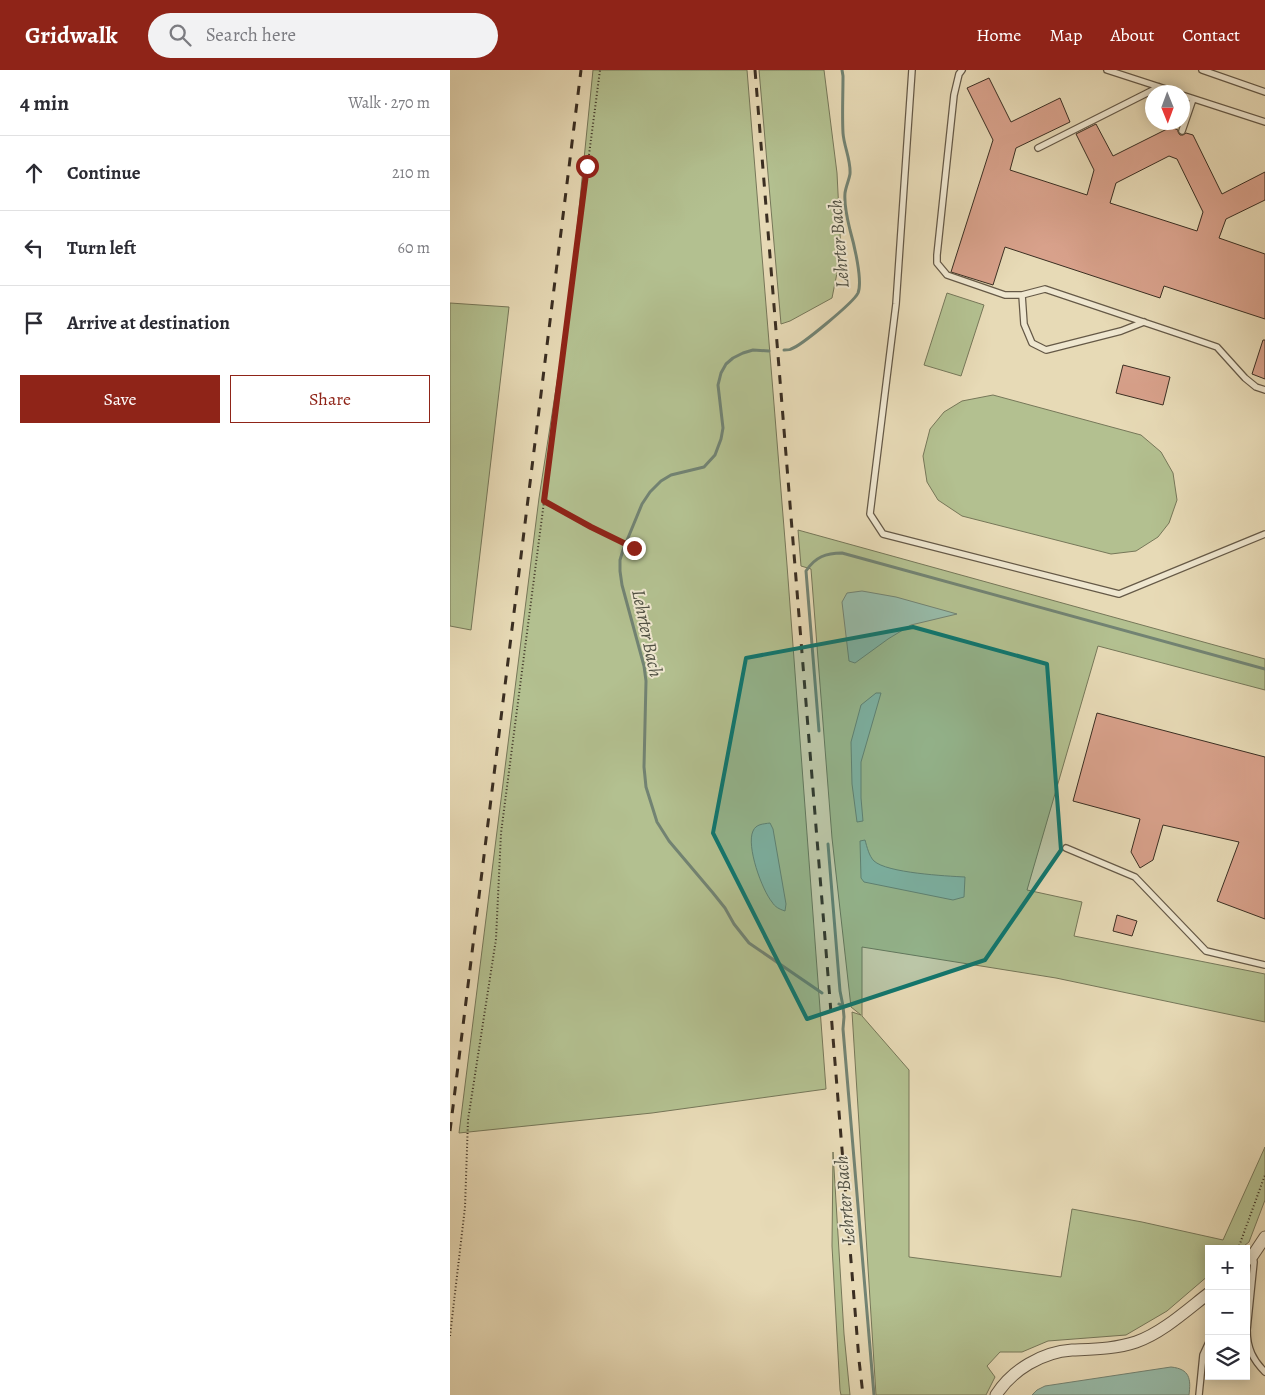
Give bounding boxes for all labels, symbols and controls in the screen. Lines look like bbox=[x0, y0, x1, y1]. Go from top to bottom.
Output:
search box bbox=[148, 13, 498, 58]
text: Gridwalk bbox=[25, 19, 118, 51]
icon: search bbox=[166, 21, 194, 49]
text: Search here bbox=[206, 22, 296, 48]
text: Home bbox=[976, 23, 1021, 47]
text: Map bbox=[1049, 23, 1082, 47]
text: About bbox=[1110, 23, 1154, 47]
text: Contact bbox=[1182, 23, 1240, 47]
north arrow bbox=[1145, 85, 1190, 130]
text: 4 min bbox=[20, 89, 69, 117]
text: Walk · 270 m bbox=[348, 92, 430, 114]
route start bbox=[576, 155, 599, 178]
icon: ahead bbox=[20, 159, 48, 187]
text: Continue bbox=[67, 160, 141, 186]
text: 210 m bbox=[392, 162, 430, 184]
water label: Lehrter Bach bbox=[822, 198, 856, 289]
icon: left bbox=[20, 234, 48, 262]
text: Turn left bbox=[67, 235, 136, 261]
text: 60 m bbox=[398, 237, 430, 259]
icon: arrive bbox=[20, 309, 48, 337]
text: Arrive at destination bbox=[67, 310, 230, 336]
button: Save bbox=[20, 375, 220, 423]
button: Share bbox=[230, 375, 430, 423]
route end bbox=[623, 537, 646, 560]
water label: Lehrter Bach bbox=[625, 587, 669, 679]
water label: Lehrter Bach bbox=[828, 1154, 862, 1245]
map controls bbox=[1205, 1245, 1250, 1380]
button: + bbox=[1205, 1245, 1250, 1290]
button: − bbox=[1205, 1290, 1250, 1335]
button: layers bbox=[1205, 1335, 1250, 1380]

